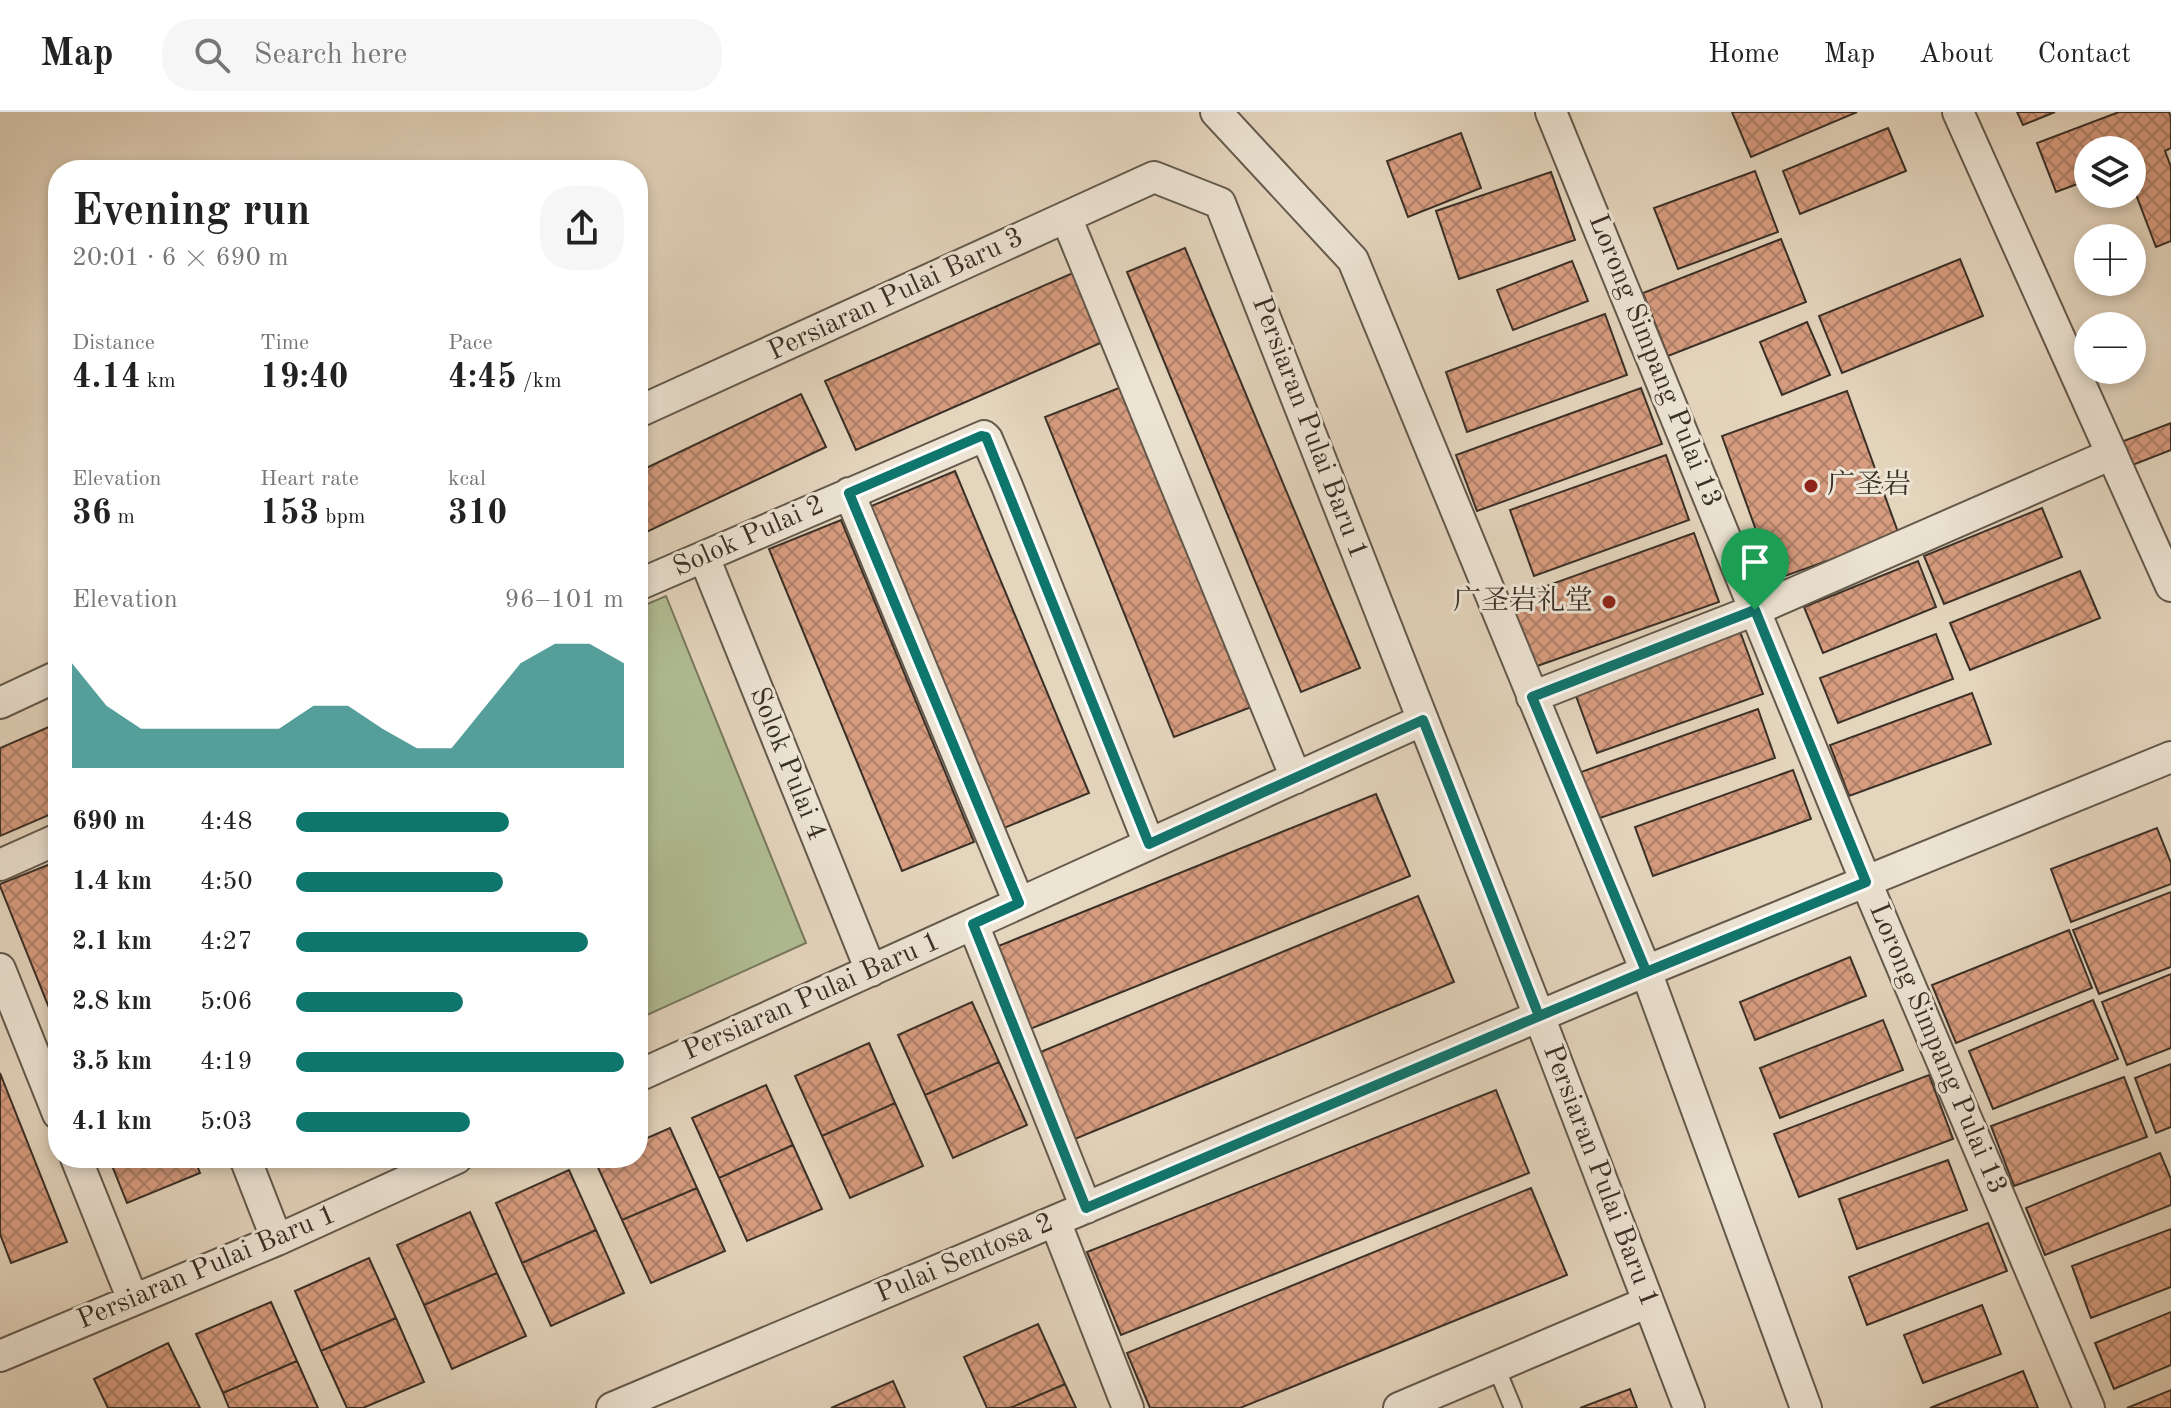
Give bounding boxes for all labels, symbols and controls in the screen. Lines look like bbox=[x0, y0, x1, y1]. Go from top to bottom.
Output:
search box bbox=[162, 19, 722, 91]
icon: search bbox=[190, 33, 234, 77]
text: Map bbox=[40, 36, 114, 74]
text: Search here bbox=[254, 40, 407, 70]
text: Home bbox=[1708, 41, 1779, 69]
text: Map bbox=[1823, 41, 1875, 69]
text: About bbox=[1919, 41, 1994, 69]
text: Contact bbox=[2038, 41, 2131, 69]
map controls bbox=[2074, 136, 2146, 384]
button: layers bbox=[2074, 136, 2146, 208]
button: share bbox=[540, 186, 624, 270]
text: Evening run bbox=[72, 190, 310, 234]
street label: Lorong Simpang Pulai 13 bbox=[1582, 211, 1726, 511]
street label: Persiaran Pulai Baru 3 bbox=[764, 224, 1028, 366]
button: + bbox=[2074, 224, 2146, 296]
text: 20:01 · 6 × 690 m bbox=[72, 245, 289, 271]
street label: Persiaran Pulai Baru 1 bbox=[1246, 293, 1372, 563]
button: − bbox=[2074, 312, 2146, 384]
text: Distance bbox=[72, 332, 155, 354]
text: Time bbox=[260, 332, 309, 354]
text: Pace bbox=[448, 332, 493, 354]
text: 4.14 bbox=[72, 361, 141, 395]
text: 19:40 bbox=[260, 361, 348, 395]
text: 4:45 bbox=[448, 361, 517, 395]
text: km bbox=[141, 370, 176, 392]
text: /km bbox=[517, 370, 562, 392]
text: Elevation bbox=[72, 468, 162, 490]
text: Heart rate bbox=[260, 468, 359, 490]
text: kcal bbox=[448, 468, 486, 490]
place label: 广圣岩 bbox=[1827, 469, 1911, 500]
marker: 广圣岩 bbox=[1802, 477, 1820, 495]
street label: Solok Pulai 2 bbox=[669, 491, 829, 583]
text: 36 bbox=[72, 497, 111, 531]
text: 153 bbox=[260, 497, 319, 531]
text: 310 bbox=[448, 497, 507, 531]
text: m bbox=[111, 506, 135, 528]
text: bpm bbox=[319, 506, 365, 528]
pin bbox=[1721, 528, 1789, 610]
icon: arrive bbox=[1733, 540, 1777, 584]
place label: 广圣岩礼堂 bbox=[1453, 585, 1593, 616]
text: Elevation bbox=[72, 587, 178, 613]
text: 96–101 m bbox=[505, 587, 624, 613]
marker: 广圣岩礼堂 bbox=[1600, 593, 1618, 611]
street label: Solok Pulai 4 bbox=[744, 684, 830, 844]
text: 690 m bbox=[72, 809, 145, 835]
text: 4:48 bbox=[200, 809, 253, 835]
text: 1.4 km bbox=[72, 869, 152, 895]
text: 4:50 bbox=[200, 869, 253, 895]
street label: Lorong Simpang Pulai 13 bbox=[1863, 899, 2011, 1199]
street label: Persiaran Pulai Baru 1 bbox=[679, 928, 945, 1066]
text: 2.1 km bbox=[72, 929, 152, 955]
text: 4:27 bbox=[200, 929, 253, 955]
text: 2.8 km bbox=[72, 989, 152, 1015]
text: 5:06 bbox=[200, 989, 253, 1015]
street label: Persiaran Pulai Baru 1 bbox=[1537, 1041, 1663, 1311]
text: 3.5 km bbox=[72, 1049, 152, 1075]
text: 4:19 bbox=[200, 1049, 253, 1075]
text: 4.1 km bbox=[72, 1109, 152, 1135]
text: 5:03 bbox=[200, 1109, 253, 1135]
street label: Persiaran Pulai Baru 1 bbox=[73, 1201, 341, 1335]
street label: Pulai Sentosa 2 bbox=[872, 1209, 1058, 1309]

